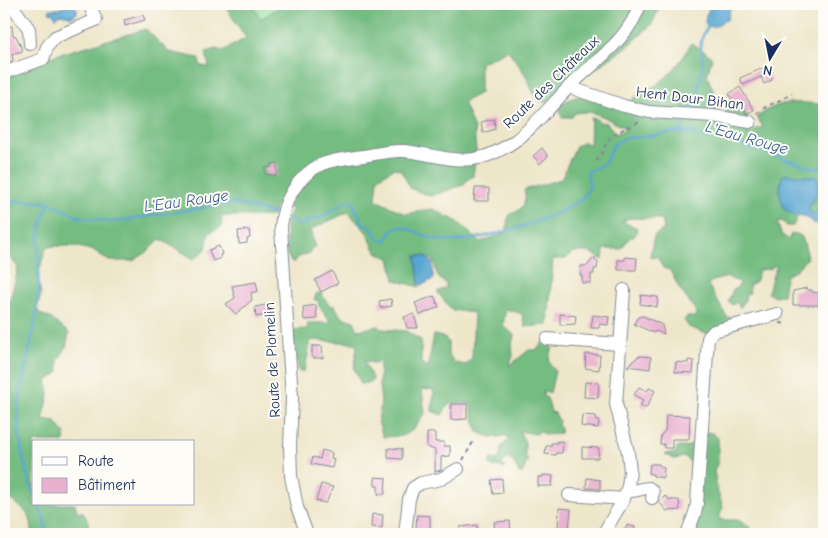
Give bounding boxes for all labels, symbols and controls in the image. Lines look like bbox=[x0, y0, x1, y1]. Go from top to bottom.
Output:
street label: Route des Châteaux bbox=[499, 31, 603, 132]
north arrow bbox=[746, 32, 796, 82]
text: N bbox=[762, 61, 774, 79]
street label: Hent Dour Bihan bbox=[635, 82, 745, 114]
water label: L'Eau Rouge bbox=[703, 118, 790, 158]
water label: L'Eau Rouge bbox=[143, 186, 230, 216]
street label: Route de Plomelin bbox=[260, 302, 284, 418]
legend bbox=[32, 440, 195, 506]
text: Route bbox=[78, 452, 114, 470]
text: Bâtiment bbox=[78, 476, 136, 494]

